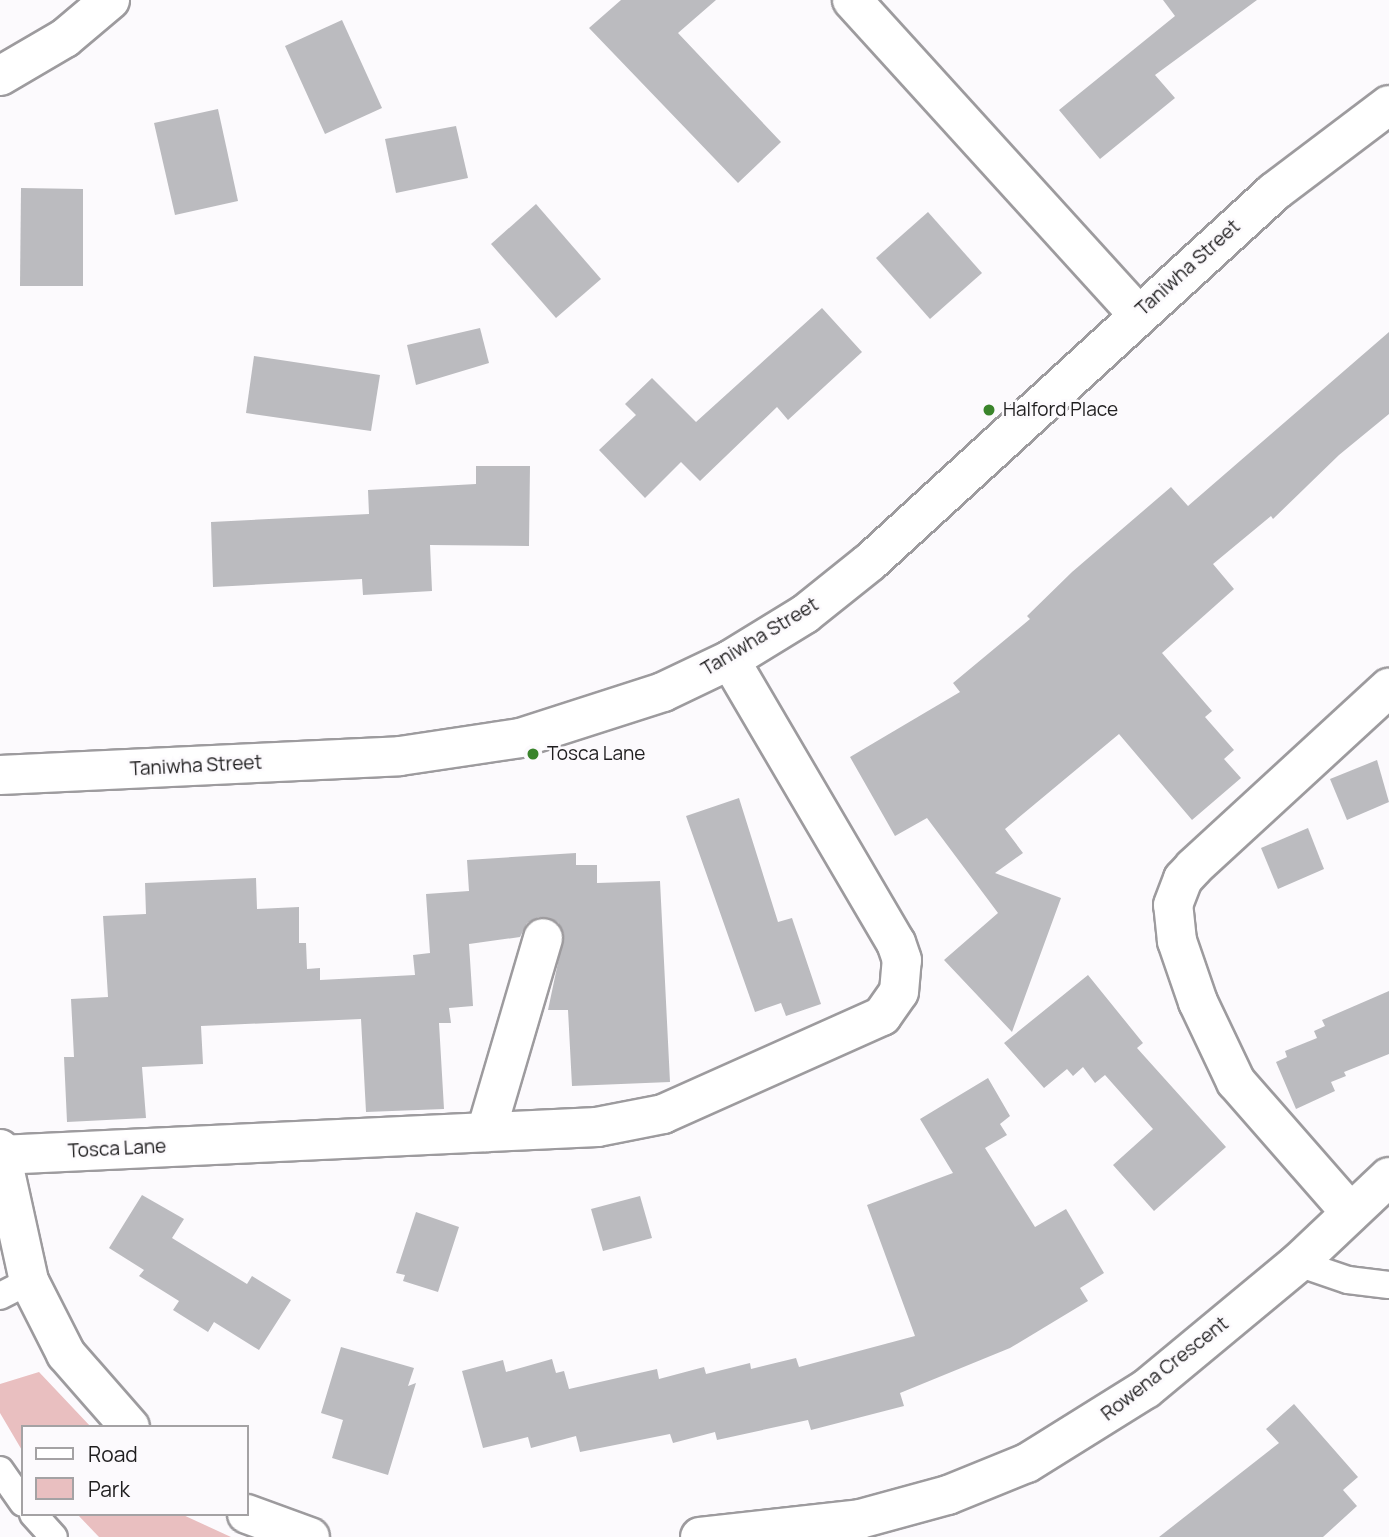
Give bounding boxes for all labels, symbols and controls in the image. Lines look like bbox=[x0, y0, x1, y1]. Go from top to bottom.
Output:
street label: Taniwha Street bbox=[1131, 215, 1245, 321]
place label: Halford Place bbox=[1003, 399, 1118, 421]
marker: Halford Place bbox=[981, 402, 997, 418]
street label: Taniwha Street bbox=[697, 593, 823, 681]
place label: Tosca Lane bbox=[547, 743, 645, 765]
marker: Tosca Lane bbox=[525, 746, 541, 762]
street label: Taniwha Street bbox=[129, 751, 263, 781]
street label: Tosca Lane bbox=[67, 1135, 167, 1163]
street label: Rowena Crescent bbox=[1097, 1312, 1233, 1426]
legend bbox=[21, 1425, 248, 1516]
text: Road bbox=[88, 1440, 138, 1468]
text: Park bbox=[88, 1475, 130, 1503]

